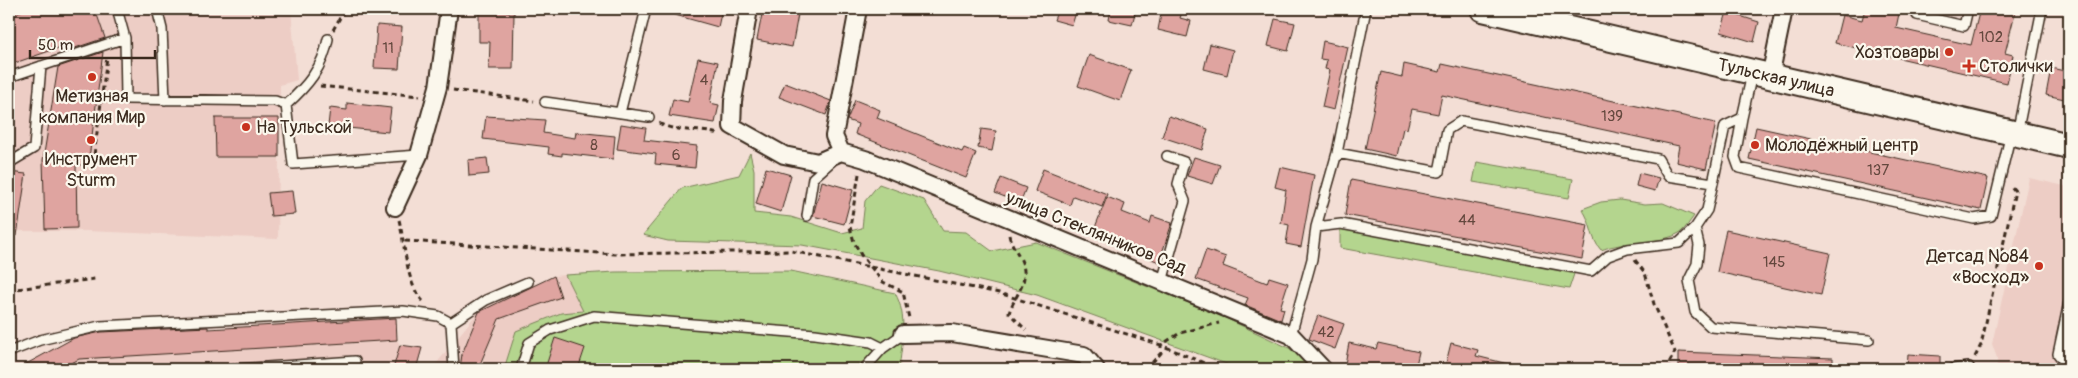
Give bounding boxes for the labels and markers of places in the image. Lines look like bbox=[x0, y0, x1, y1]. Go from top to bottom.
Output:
place label: Хозтовары bbox=[1855, 41, 1939, 64]
marker: Хозтовары bbox=[1943, 46, 1955, 58]
place label: Столички bbox=[1979, 55, 2053, 78]
marker: Столички bbox=[1963, 60, 1975, 72]
marker: Метизная компания Мир bbox=[86, 71, 98, 83]
place label: Метизная компания Мир bbox=[38, 85, 146, 129]
place label: На Тульской bbox=[256, 116, 352, 139]
marker: На Тульской bbox=[240, 121, 252, 133]
marker: Инструмент Sturm bbox=[85, 134, 97, 146]
place label: Молодёжный центр bbox=[1765, 134, 1919, 157]
marker: Молодёжный центр bbox=[1749, 139, 1761, 151]
place label: Инструмент Sturm bbox=[45, 148, 137, 192]
place label: Детсад №84 «Восход» bbox=[1926, 245, 2030, 289]
marker: Детсад №84 «Восход» bbox=[2033, 260, 2045, 272]

